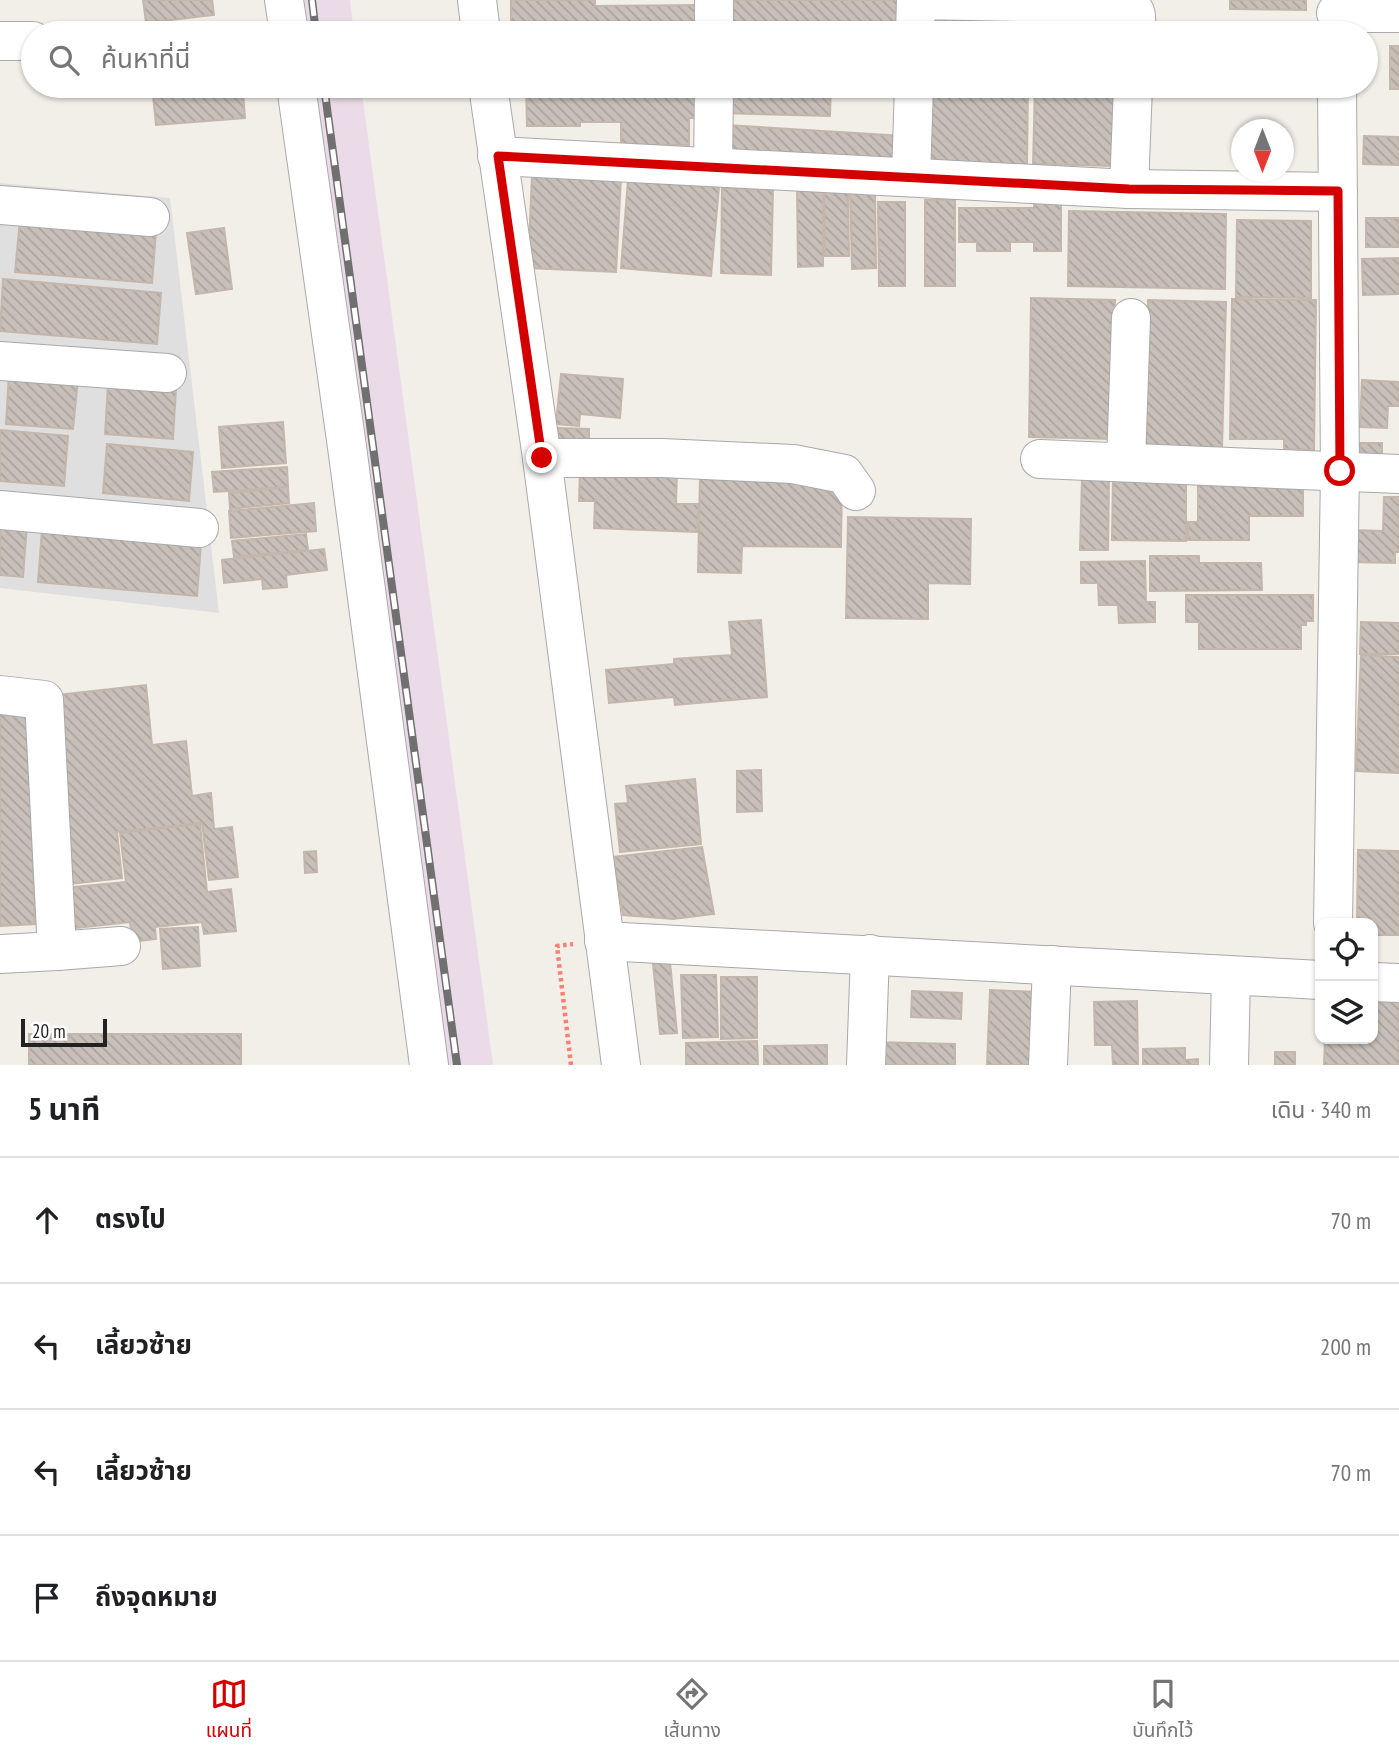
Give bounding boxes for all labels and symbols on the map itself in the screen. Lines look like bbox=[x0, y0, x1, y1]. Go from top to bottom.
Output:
north arrow bbox=[1231, 119, 1294, 182]
route end bbox=[526, 442, 557, 473]
route start bbox=[1324, 455, 1355, 486]
scale bar bbox=[21, 1016, 107, 1048]

